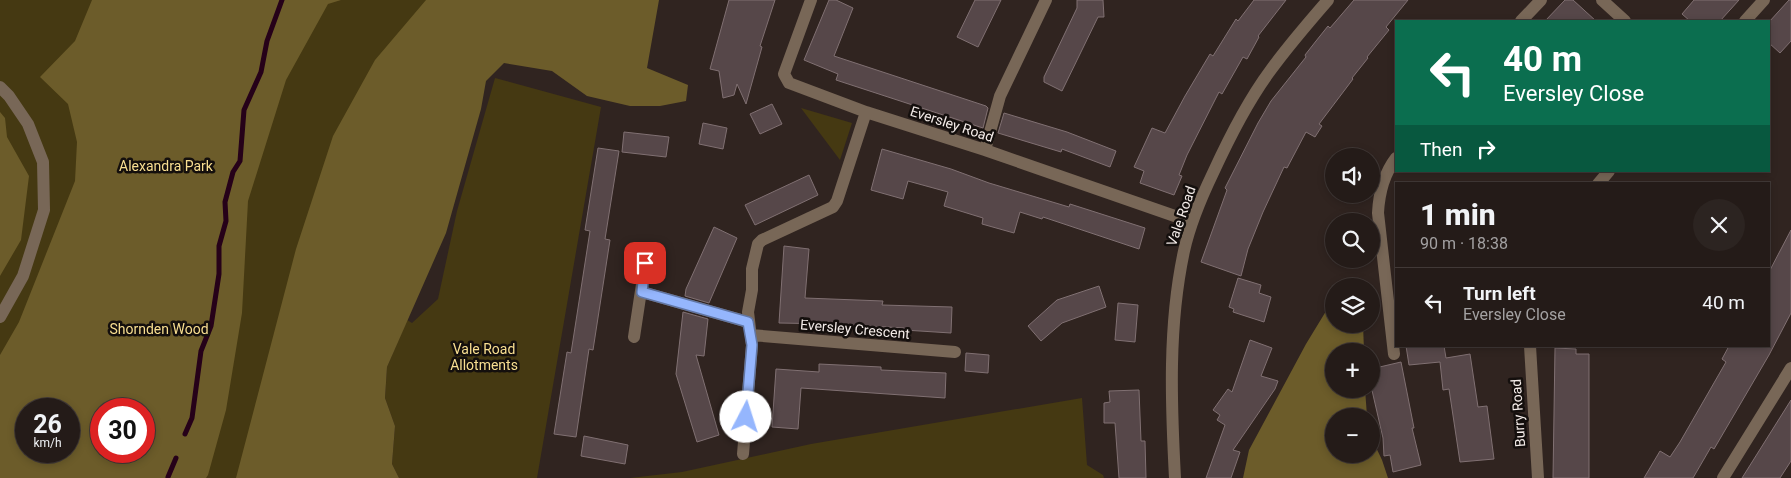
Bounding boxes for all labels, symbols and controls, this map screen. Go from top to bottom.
text: 40 m [1503,39,1582,80]
icon: left [1420,40,1485,105]
text: Eversley Close [1503,81,1644,106]
street label: Eversley Road [908,103,996,145]
icon: right [1472,135,1500,163]
text: Then [1420,138,1462,161]
map controls [1325,148,1380,463]
button: sound [1325,148,1380,203]
park label: Alexandra Park [119,158,214,174]
street label: Vale Road [1163,184,1199,248]
text: 1 min [1420,197,1496,232]
button: close [1693,199,1745,251]
button: search [1325,213,1380,268]
text: 90 m · 18:38 [1420,234,1508,253]
pin [624,242,666,284]
icon: arrive [631,249,659,277]
button: layers [1325,278,1380,333]
text: Turn left [1463,282,1536,305]
icon: left [1420,289,1448,317]
text: 40 m [1702,291,1745,314]
text: Eversley Close [1463,305,1566,324]
street label: Eversley Crescent [799,316,911,342]
park label: Shornden Wood [109,321,209,337]
park label: Vale Road Allotments [450,341,518,373]
button: + [1325,343,1380,398]
street label: Burry Road [1508,378,1528,448]
position arrow [719,390,771,442]
speed limit sign: 30 [90,398,155,463]
button: − [1325,408,1380,463]
text: 26 [33,410,62,439]
text: km/h [33,436,62,450]

